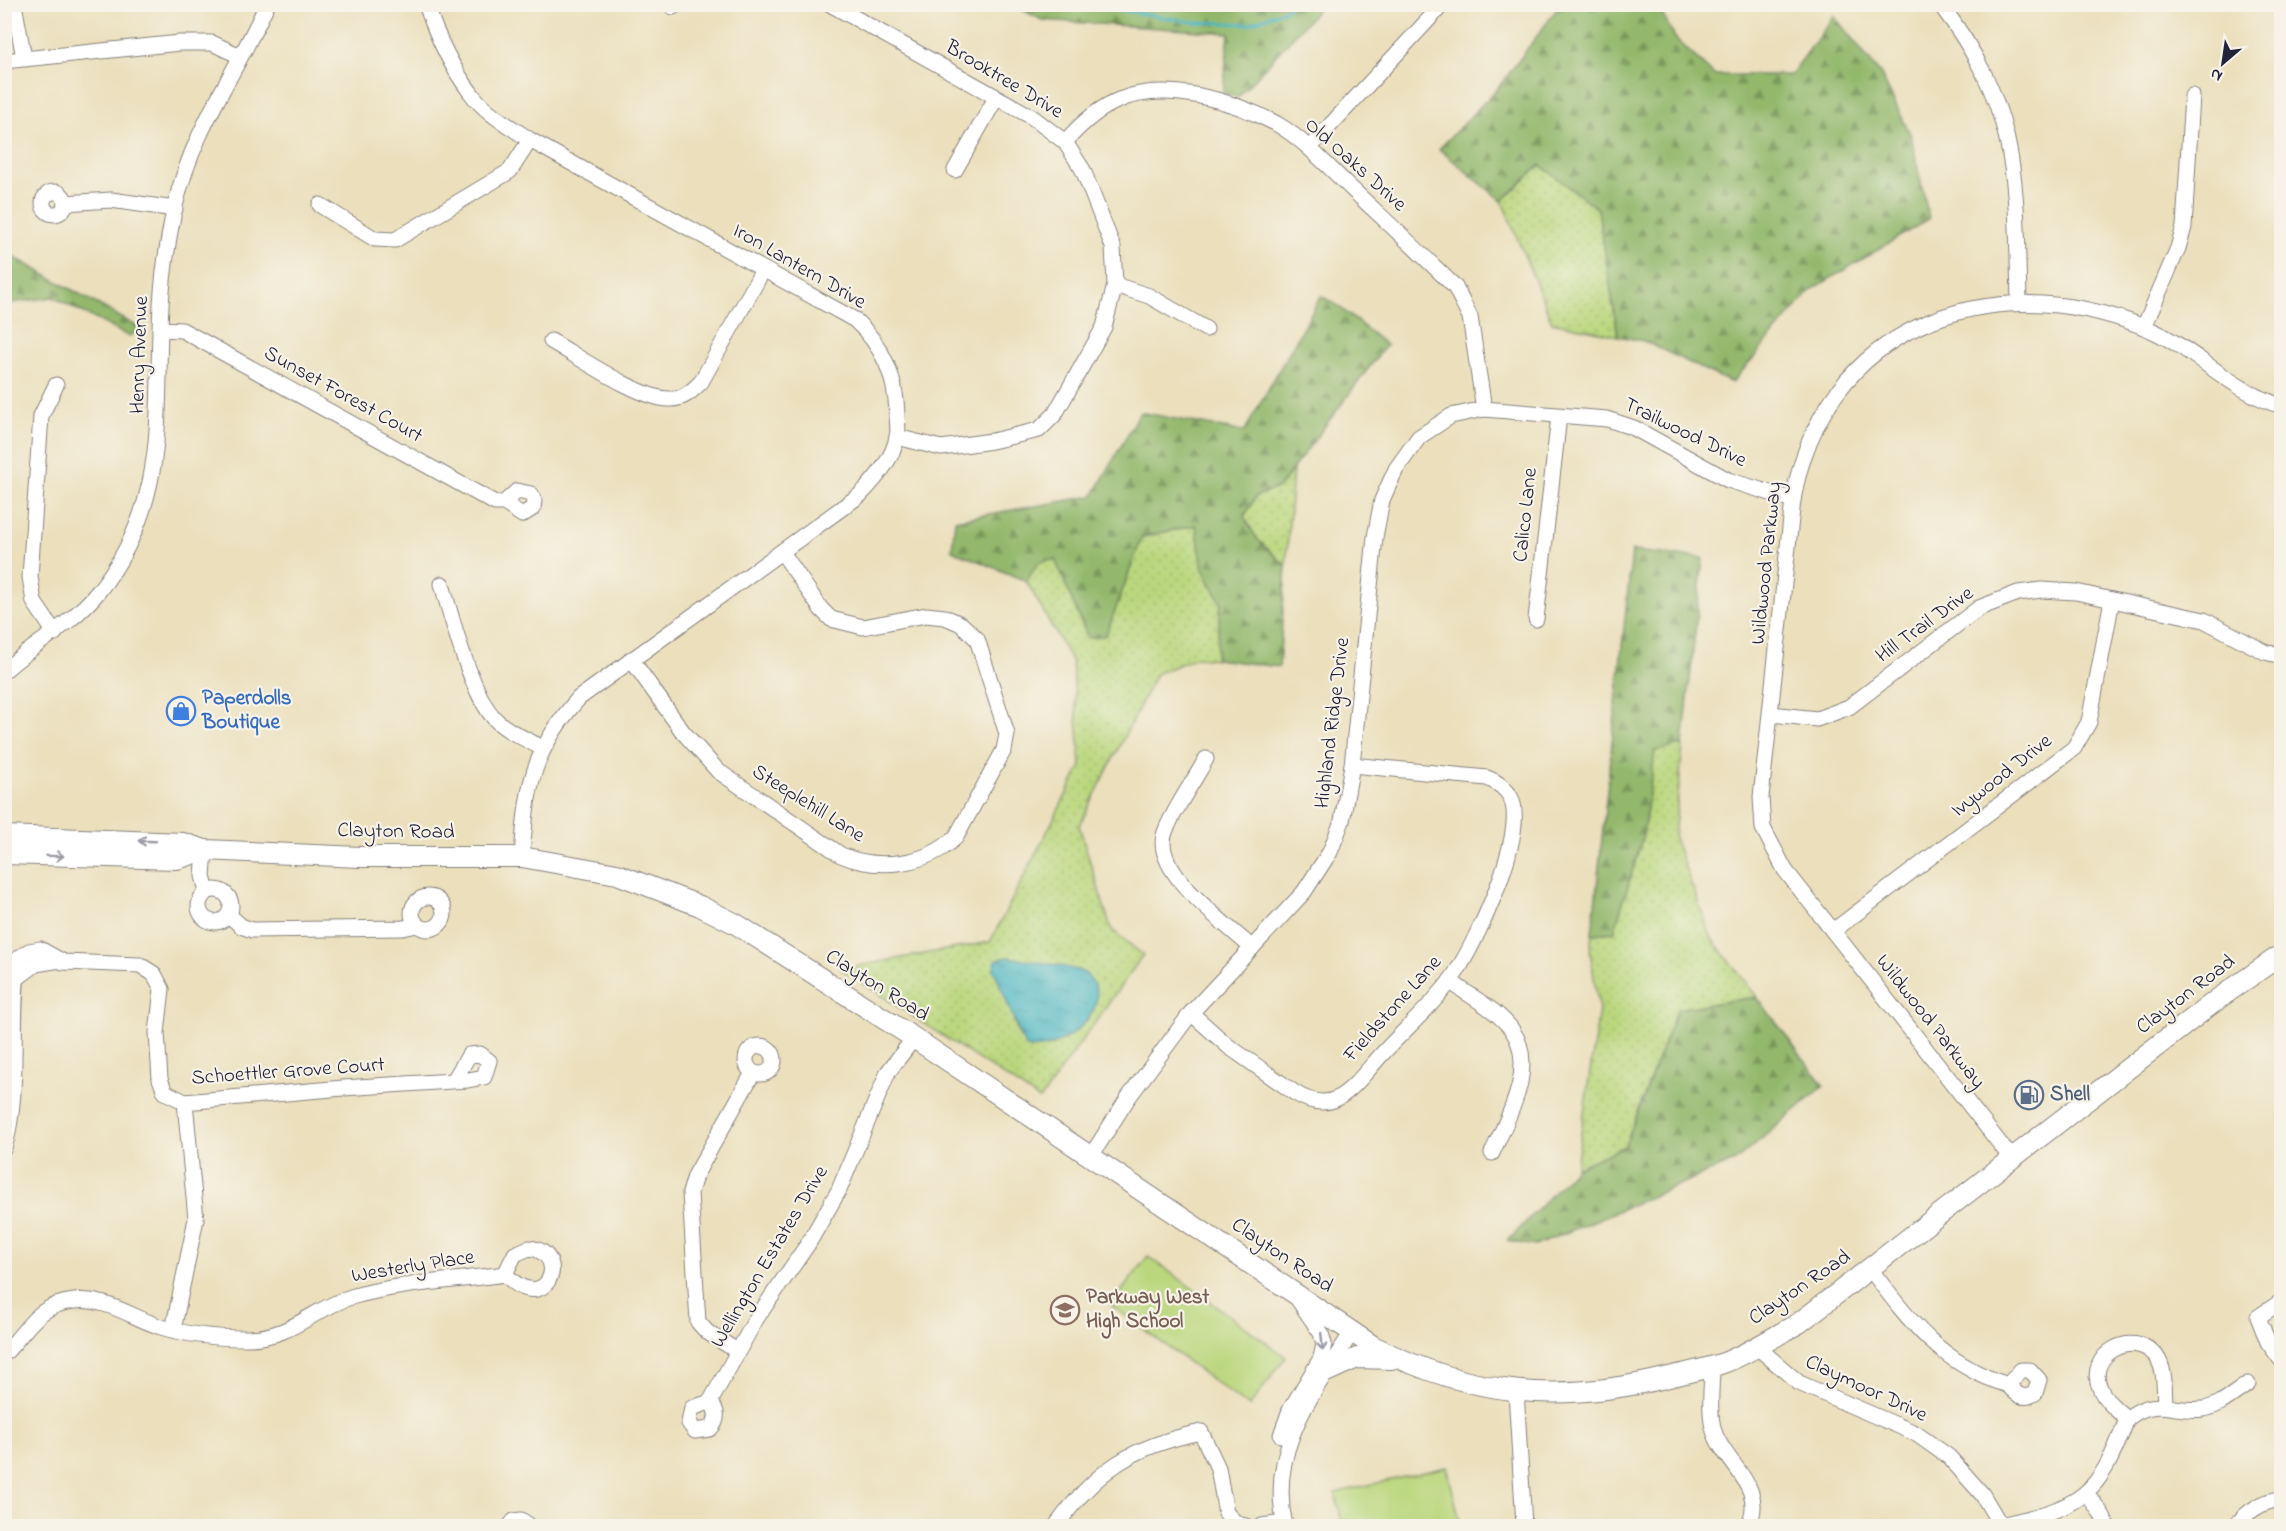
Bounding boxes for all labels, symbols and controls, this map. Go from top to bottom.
street label: Brooktree Drive [939,32,1069,127]
north arrow [2193,33,2253,93]
text: N [2206,61,2227,87]
street label: Old Oaks Drive [1297,111,1413,220]
street label: Iron Lantern Drive [727,217,872,318]
street label: Henry Avenue [123,295,159,415]
street label: Sunset Forest Court [258,339,428,451]
street label: Trailwood Drive [1618,390,1752,476]
street label: Calico Lane [1506,466,1546,564]
street label: Wildwood Parkway [1744,480,1792,646]
street label: Hill Trail Drive [1870,579,1981,671]
street label: Highland Ridge Drive [1308,635,1360,810]
place label: Paperdolls Boutique [201,684,292,738]
shop icon: Paperdolls Boutique [165,695,197,727]
street label: Ivywood Drive [1945,727,2061,827]
street label: Steeplehill Lane [746,757,871,851]
street label: Clayton Road [337,816,455,850]
one-way arrow [138,836,158,847]
one-way arrow [45,850,65,862]
street label: Clayton Road [818,942,935,1032]
street label: Fieldstone Lane [1336,948,1450,1070]
street label: Wildwood Parkway [1866,948,1992,1097]
street label: Clayton Road [2130,948,2243,1044]
street label: Schoettler Grove Court [190,1050,386,1094]
fuel station icon: Shell [2013,1079,2045,1111]
place label: Shell [2050,1080,2090,1110]
street label: Wellington Estates Drive [704,1160,838,1355]
street label: Clayton Road [1224,1211,1339,1303]
street label: Westerly Place [349,1242,478,1294]
street label: Clayton Road [1743,1243,1858,1335]
place label: Parkway West High School [1086,1283,1210,1339]
school or university icon: Parkway West High School [1049,1294,1081,1326]
one-way arrow [1316,1332,1327,1351]
street label: Claymoor Drive [1799,1348,1933,1433]

